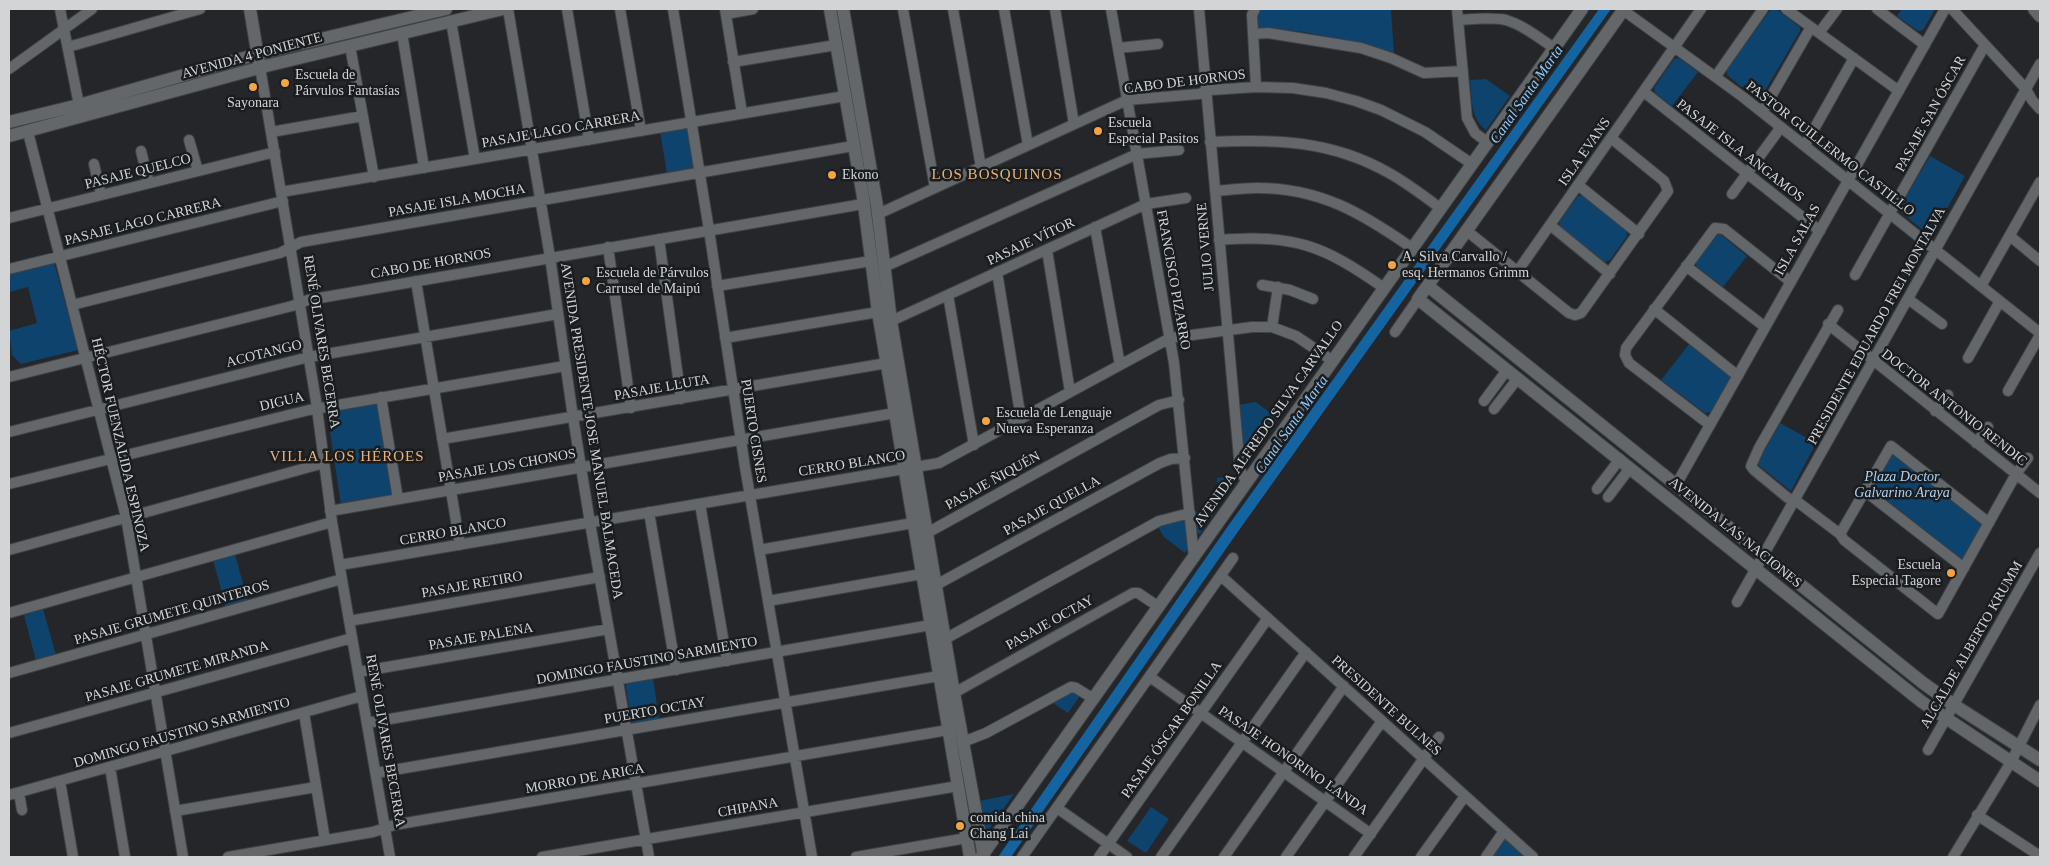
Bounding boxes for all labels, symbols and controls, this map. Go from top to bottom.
street label: AVENIDA 4 PONIENTE [180,29,324,83]
water label: Canal Santa Marta [1486,42,1568,148]
street label: PASAJE SAN ÓSCAR [1892,53,1970,175]
street label: CABO DE HORNOS [1123,66,1247,98]
place label: Escuela de Párvulos Fantasías [295,67,400,100]
marker: Escuela de Párvulos Fantasías [279,77,291,89]
street label: PASTOR GUILLERMO CASTILLO [1742,78,1918,220]
marker: Sayonara [247,81,259,93]
place label: Sayonara [227,95,279,111]
street label: PASAJE ISLA ANGAMOS [1673,96,1807,206]
street label: PASAJE LAGO CARRERA [481,108,641,152]
place label: Escuela Especial Pasitos [1108,115,1199,148]
street label: ISLA EVANS [1555,115,1615,189]
marker: Escuela Especial Pasitos [1092,125,1104,137]
street label: PASAJE QUELCO [83,151,193,193]
district label: LOS BOSQUINOS [930,166,1064,184]
place label: Ekono [842,167,879,183]
marker: Ekono [826,169,838,181]
street label: PASAJE ISLA MOCHA [387,181,527,221]
street label: PASAJE LAGO CARRERA [63,194,223,250]
street label: ISLA SALAS [1772,201,1824,279]
street label: JULIO VERNE [1194,202,1218,292]
street label: PRESIDENTE EDUARDO FREI MONTALVA [1804,204,1950,448]
street label: FRANCISCO PIZARRO [1152,209,1194,351]
street label: PASAJE VÍTOR [985,214,1077,270]
street label: CABO DE HORNOS [369,245,493,283]
place label: A. Silva Carvallo / esq. Hermanos Grimm [1402,249,1529,282]
street label: RENÉ OLIVARES BECERRA [299,254,343,430]
marker: A. Silva Carvallo / esq. Hermanos Grimm [1386,259,1398,271]
street label: AVENIDA PRESIDENTE JOSE MANUEL BALMACEDA [556,262,626,600]
place label: Escuela de Párvulos Carrusel de Maipú [596,265,709,298]
marker: Escuela de Párvulos Carrusel de Maipú [580,275,592,287]
street label: AVENIDA ALFREDO SILVA CARVALLO [1191,317,1347,531]
street label: HÉCTOR FUENZALIDA ESPINOZA [87,336,153,554]
street label: ACOTANGO [224,336,304,372]
street label: DOCTOR ANTONIO RENDIC [1878,346,2030,470]
street label: PASAJE LLUTA [613,371,711,405]
water label: Canal Santa Marta [1251,372,1333,478]
street label: PUERTO CISNES [736,378,770,484]
street label: DIGUA [258,389,306,415]
place label: Escuela de Lenguaje Nueva Esperanza [996,405,1112,438]
marker: Escuela de Lenguaje Nueva Esperanza [980,415,992,427]
street label: PASAJE LOS CHONOS [437,446,577,486]
street label: CERRO BLANCO [797,447,907,481]
district label: VILLA LOS HÉROES [267,448,427,466]
street label: PASAJE ÑIQUÉN [943,448,1043,514]
park label: Plaza Doctor Galvarino Araya [1854,469,1950,502]
street label: PASAJE QUELLA [1001,472,1103,540]
street label: AVENIDA LAS NACIONES [1665,474,1805,592]
street label: CERRO BLANCO [398,514,508,550]
place label: Escuela Especial Tagore [1851,557,1941,590]
street label: ALCALDE ALBERTO KRUMM [1917,558,2027,732]
marker: Escuela Especial Tagore [1945,567,1957,579]
street label: PASAJE RETIRO [420,568,524,602]
street label: PASAJE GRUMETE QUINTEROS [72,577,272,649]
street label: PASAJE OCTAY [1003,592,1097,654]
street label: PASAJE PALENA [427,620,535,654]
street label: DOMINGO FAUSTINO SARMIENTO [535,633,759,689]
street label: PASAJE GRUMETE MIRANDA [83,638,271,706]
street label: PRESIDENTE BULNES [1328,652,1444,760]
street label: RENÉ OLIVARES BECERRA [361,653,409,829]
street label: PASAJE ÓSCAR BONILLA [1118,658,1226,802]
street label: DOMINGO FAUSTINO SARMIENTO [72,694,292,772]
street label: PUERTO OCTAY [603,694,707,728]
street label: PASAJE HONORINO LANDA [1215,703,1371,819]
street label: MORRO DE ARICA [524,760,646,798]
street label: CHIPANA [717,794,779,822]
place label: comida china Chang Lai [970,810,1045,842]
marker: comida china Chang Lai [954,820,966,832]

